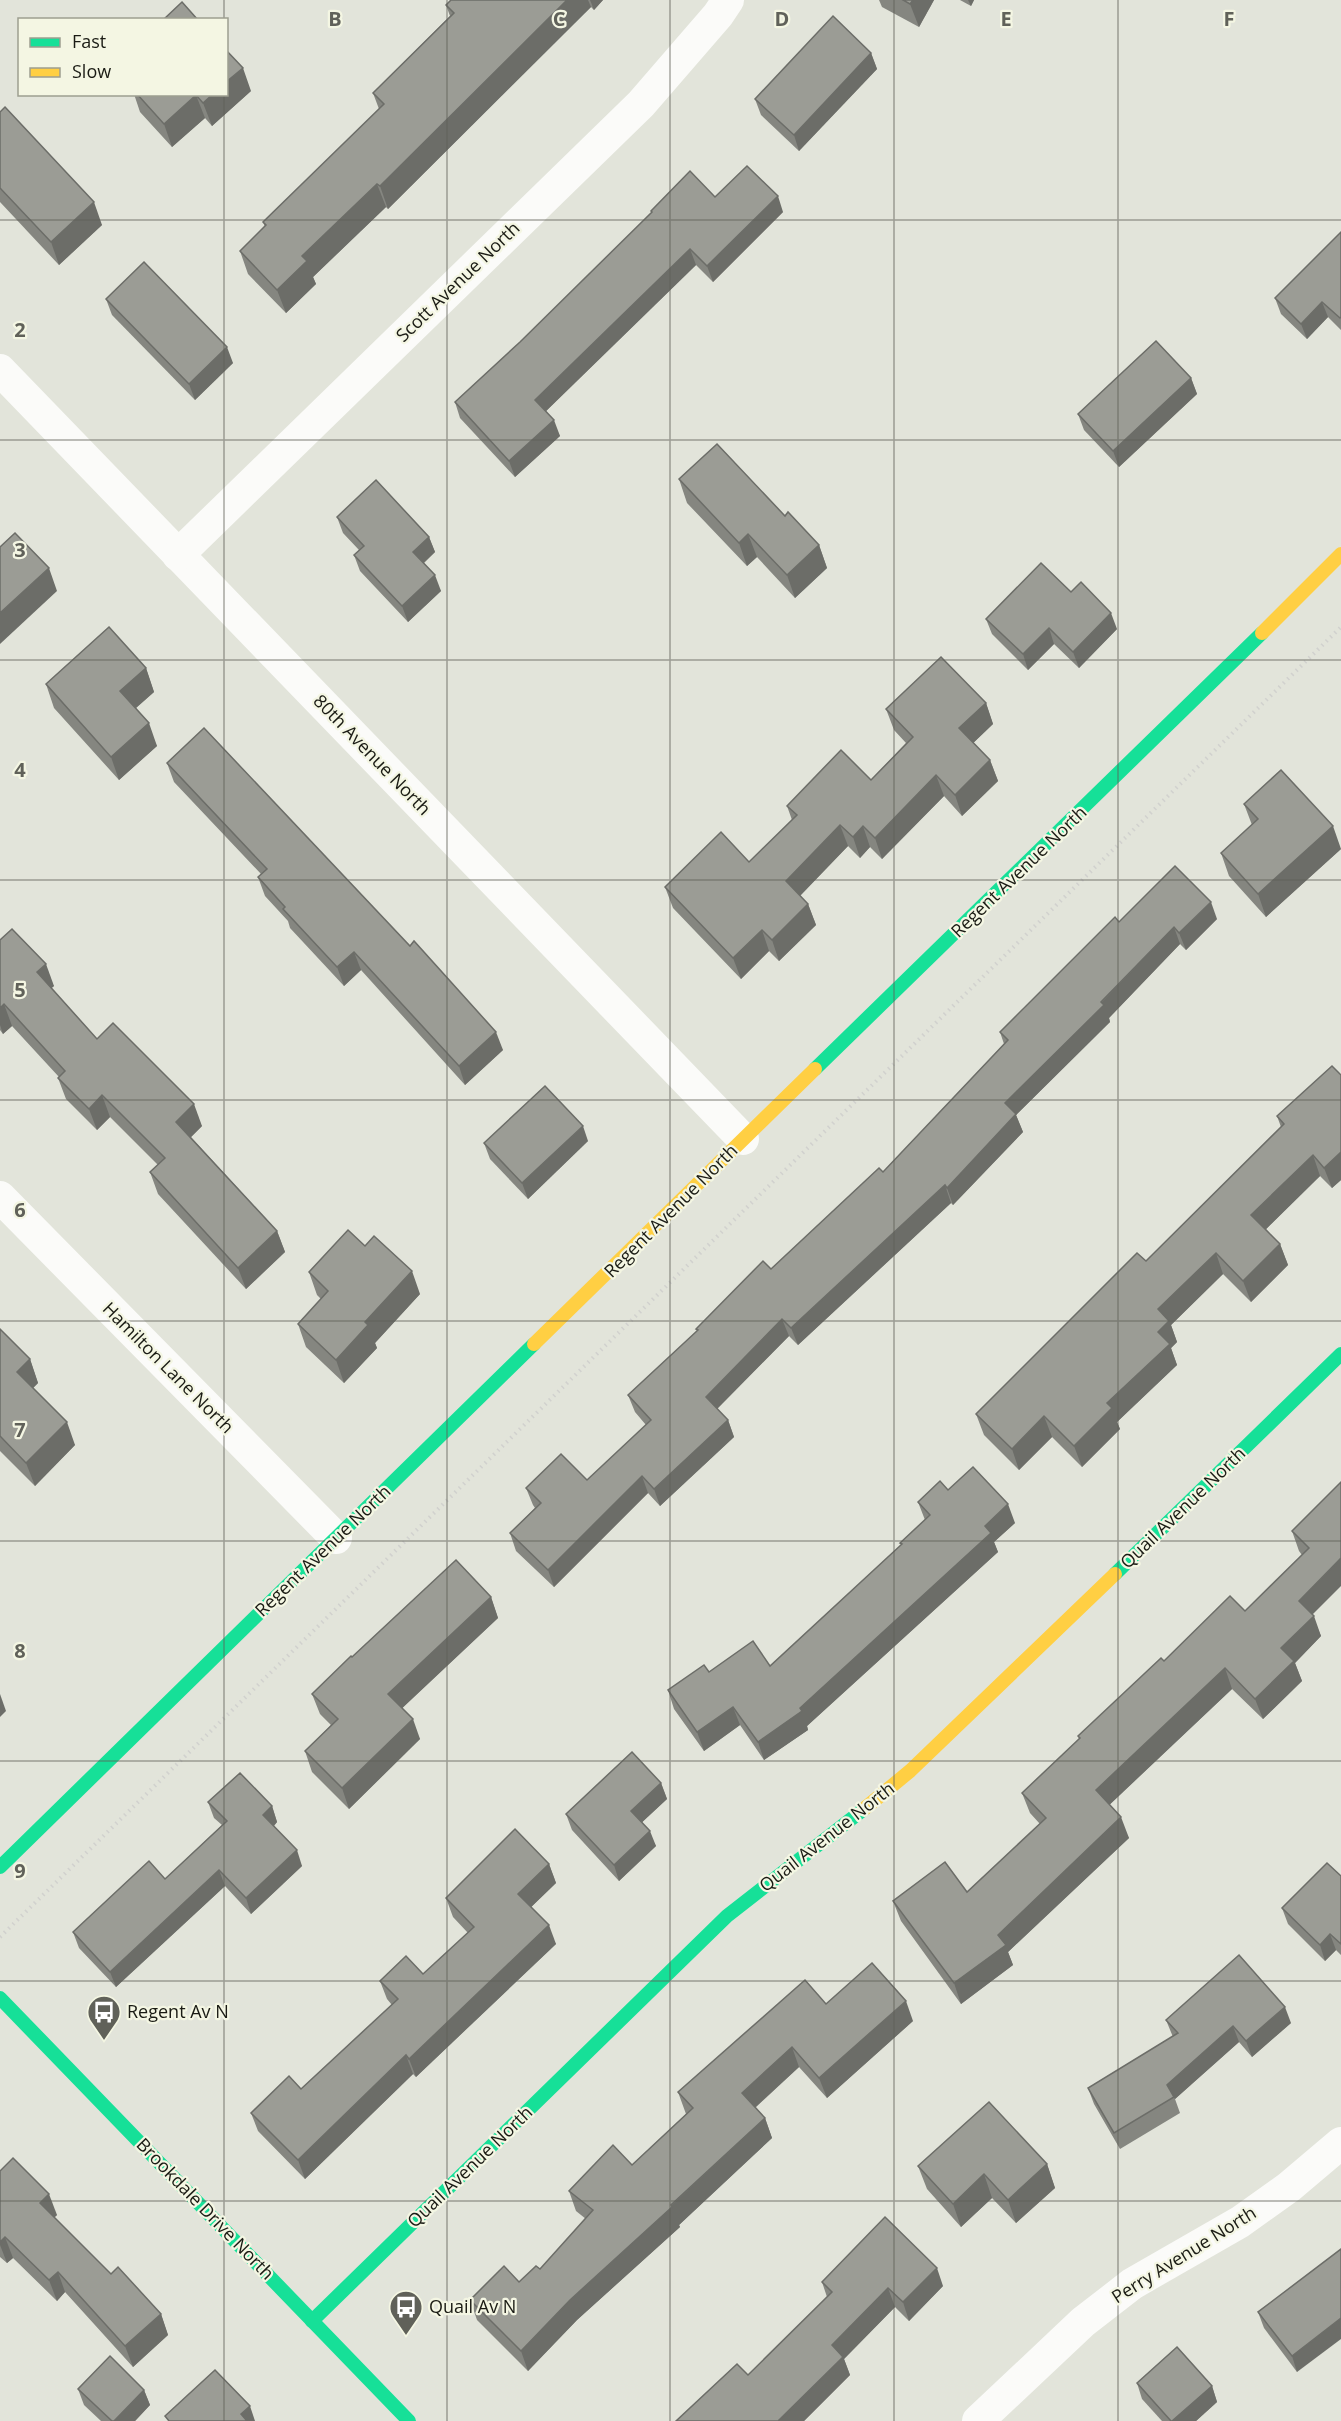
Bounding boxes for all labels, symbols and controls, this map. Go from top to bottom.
text: B [328,5,342,32]
text: C [553,5,566,32]
text: D [775,5,789,32]
text: E [1000,5,1012,32]
text: F [1224,5,1234,32]
legend [18,18,228,96]
text: Fast [72,29,106,53]
text: Slow [72,59,111,83]
street label: Scott Avenue North [390,216,524,347]
text: 2 [14,316,26,343]
text: 3 [14,536,26,563]
street label: 80th Avenue North [309,689,437,820]
text: 4 [14,756,26,783]
street label: Regent Avenue North [945,800,1091,942]
text: 5 [14,976,26,1003]
street label: Regent Avenue North [598,1138,742,1282]
text: 6 [14,1196,26,1223]
street label: Hamilton Lane North [98,1296,240,1438]
text: 7 [14,1416,26,1443]
street label: Quail Avenue North [1115,1441,1250,1573]
street label: Regent Avenue North [249,1479,395,1621]
text: 8 [14,1637,26,1664]
street label: Quail Avenue North [754,1776,899,1897]
text: 9 [14,1857,26,1884]
bus stop icon: Regent Av N [86,1994,122,2041]
place label: Regent Av N [127,1999,229,2023]
street label: Quail Avenue North [402,2100,537,2232]
street label: Brookdale Drive North [132,2132,280,2284]
street label: Perry Avenue North [1107,2200,1260,2308]
bus stop icon: Quail Av N [388,2289,424,2336]
place label: Quail Av N [429,2294,516,2318]

